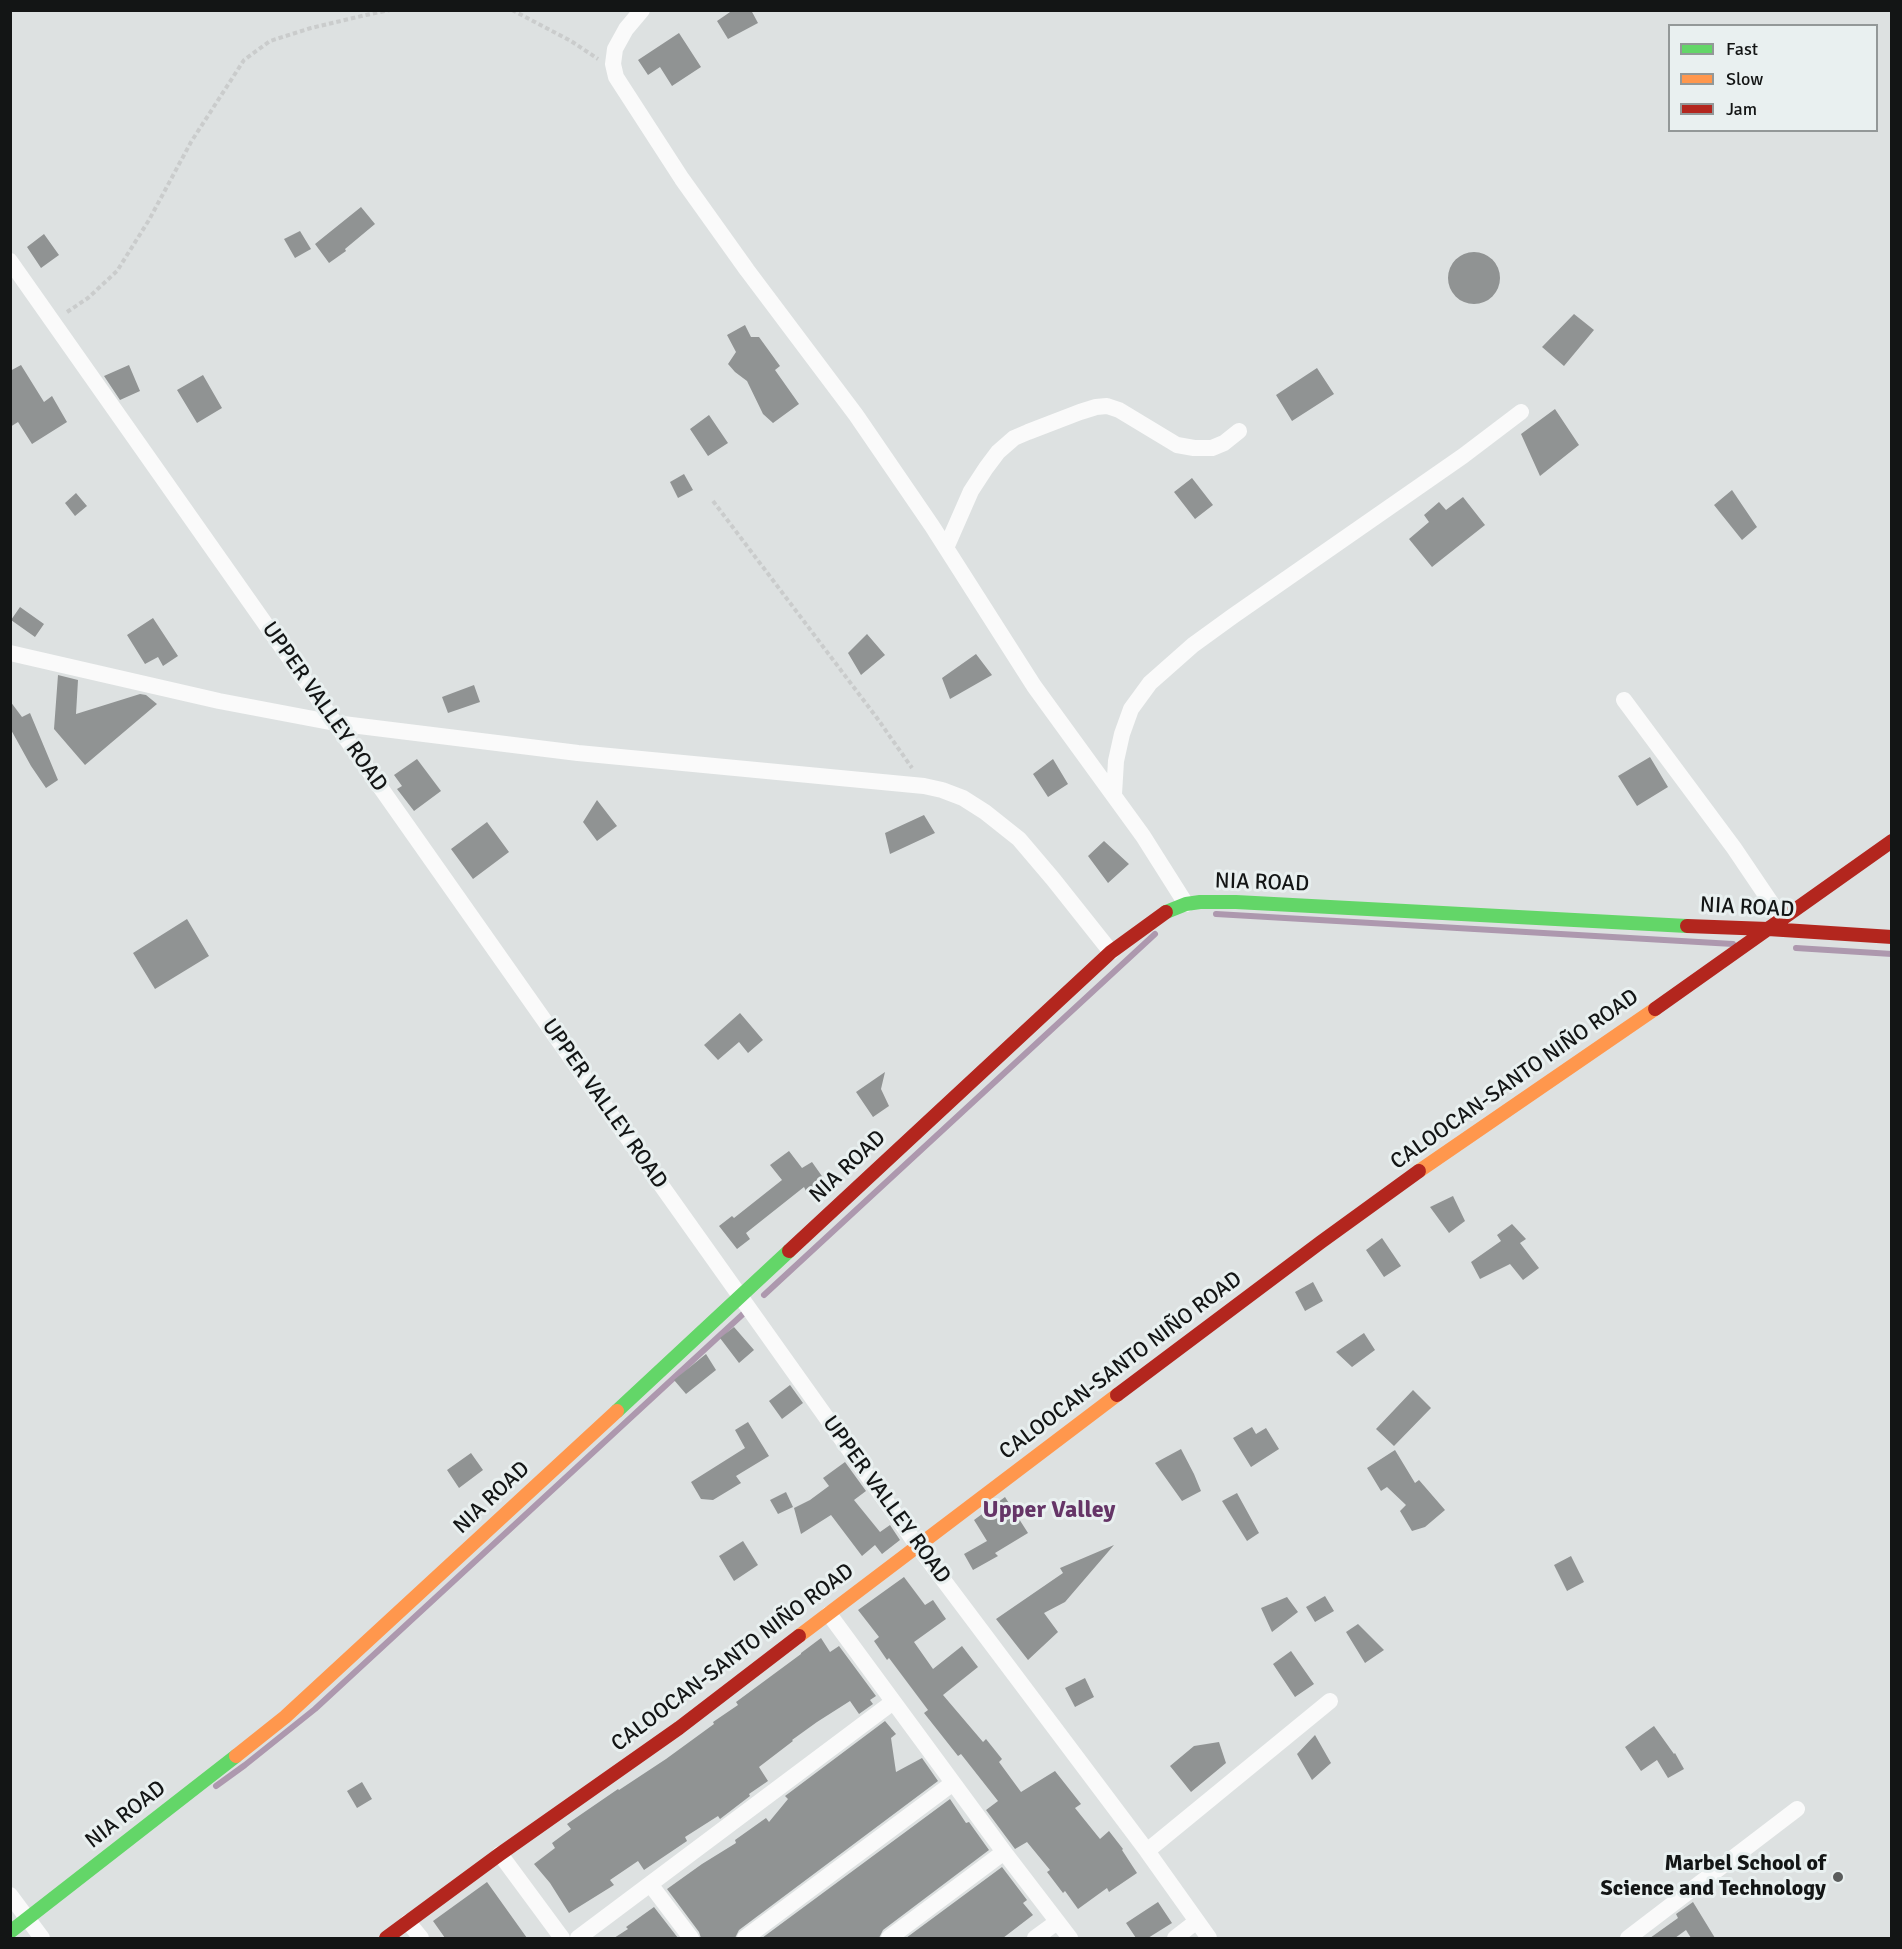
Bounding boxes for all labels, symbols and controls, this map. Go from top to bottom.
legend [1668,24,1878,132]
text: Fast [1726,38,1758,60]
text: Slow [1726,68,1763,90]
text: Jam [1726,98,1757,120]
street label: UPPER VALLEY ROAD [256,617,392,797]
street label: NIA ROAD [1214,868,1310,898]
street label: NIA ROAD [1699,892,1795,924]
street label: CALOOCAN-SANTO NIÑO ROAD [1386,984,1644,1176]
street label: UPPER VALLEY ROAD [536,1014,672,1194]
street label: NIA ROAD [804,1125,892,1209]
street label: CALOOCAN-SANTO NIÑO ROAD [995,1266,1247,1466]
street label: UPPER VALLEY ROAD [816,1411,956,1589]
street label: NIA ROAD [448,1456,536,1540]
district label: Upper Valley [983,1497,1115,1525]
street label: CALOOCAN-SANTO NIÑO ROAD [607,1558,859,1758]
street label: NIA ROAD [81,1776,171,1854]
place label: Marbel School of Science and Technology [1601,1851,1826,1903]
marker: Marbel School of Science and Technology [1831,1870,1845,1884]

